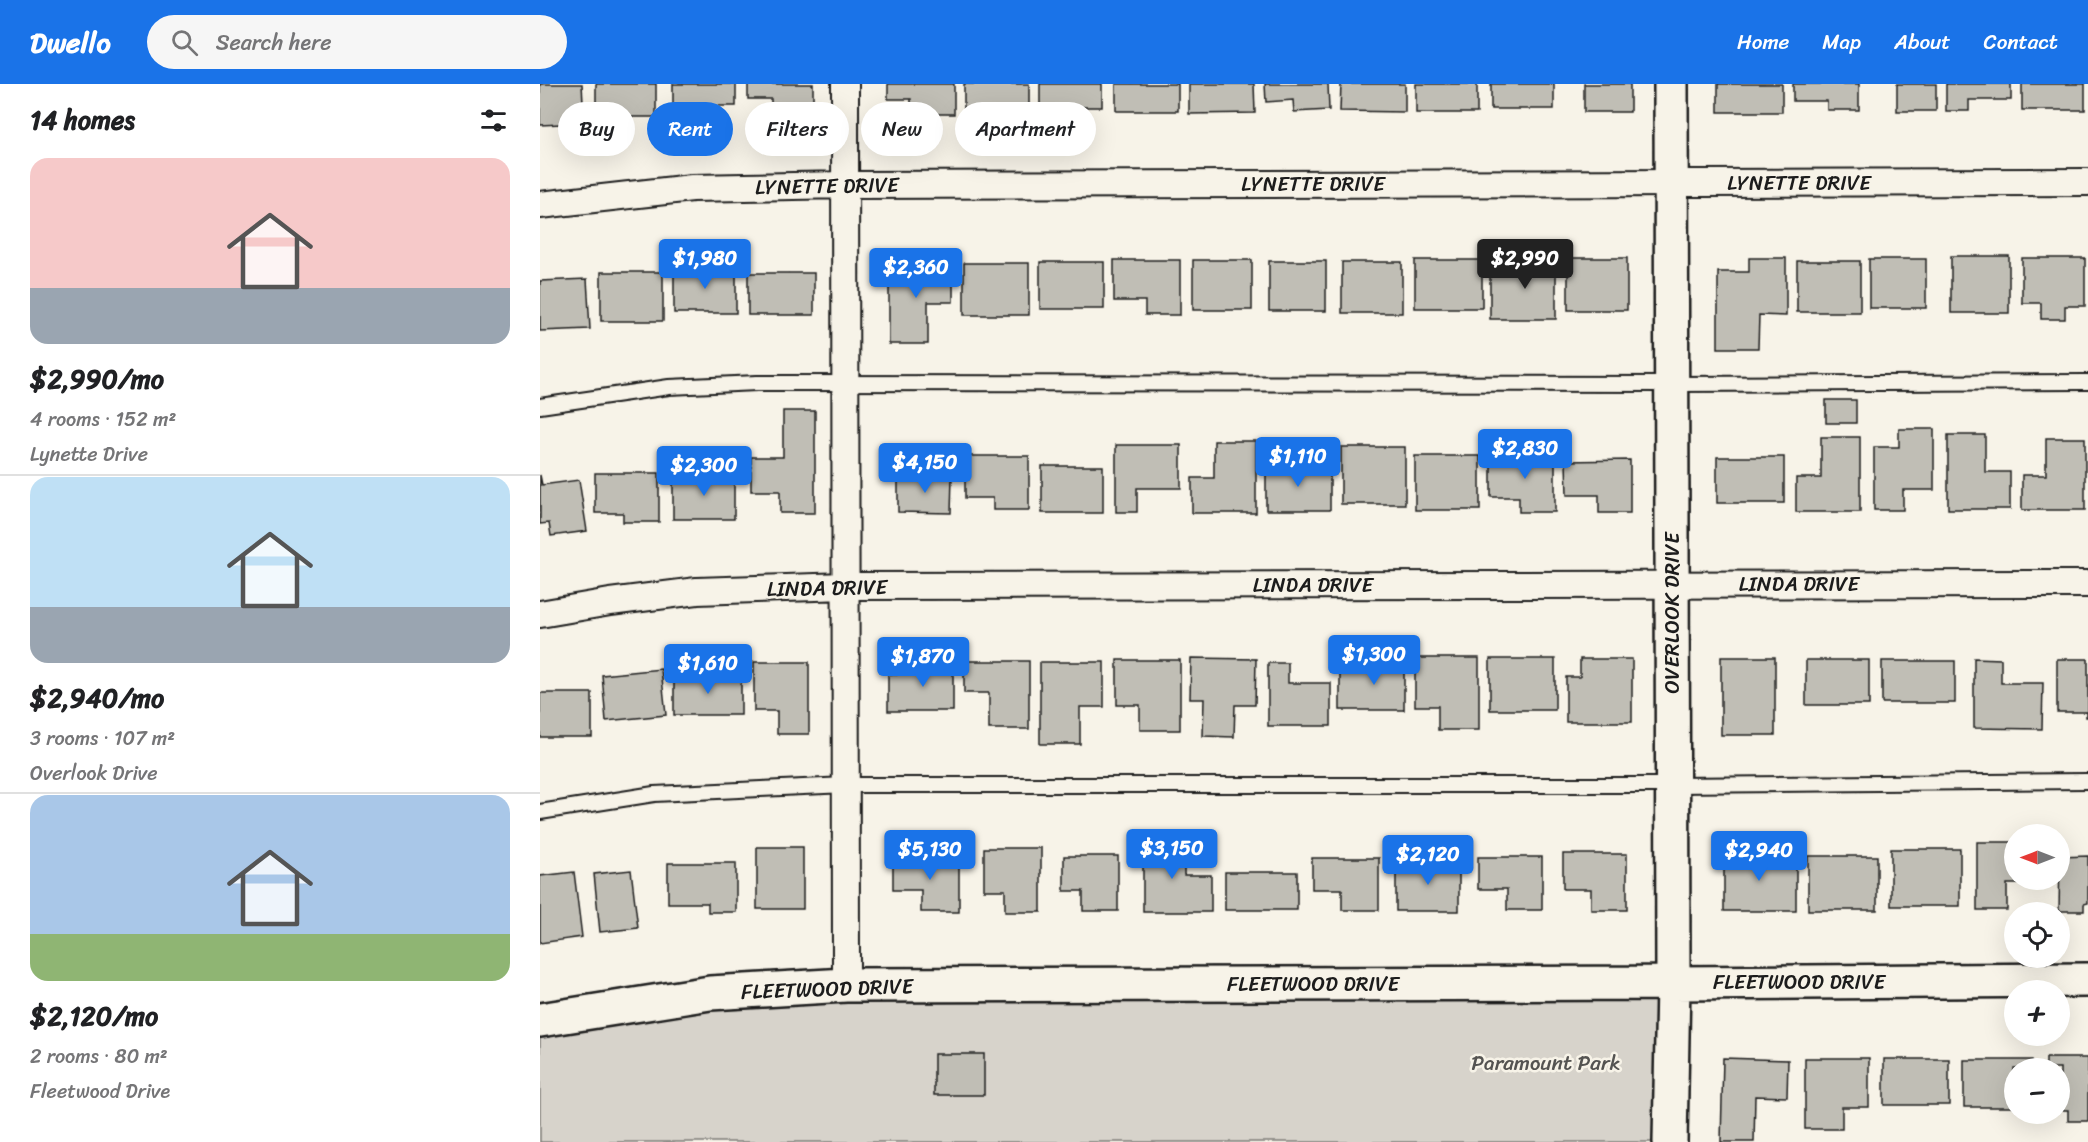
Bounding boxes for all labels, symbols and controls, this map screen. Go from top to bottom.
search box [147,15,567,69]
text: Dwello [30,18,111,67]
text: Search here [216,23,332,62]
text: Home [1737,23,1789,61]
text: Map [1822,23,1861,61]
text: About [1894,23,1951,61]
text: Contact [1984,23,2058,61]
icon: search [168,26,201,59]
text: 14 homes [30,97,135,143]
chip: Buy [558,102,635,156]
chip: Rent [647,102,733,156]
chip: Filters [745,102,849,156]
chip: New [861,102,943,156]
chip: Apartment [955,102,1096,156]
icon: filters [477,104,510,137]
street label: LYNETTE DRIVE [1727,164,1872,202]
street label: LYNETTE DRIVE [1241,165,1386,203]
street label: LYNETTE DRIVE [755,166,900,206]
icon: home [216,197,324,305]
pin: $1,980 [656,239,754,290]
pin: $2,990 [1476,239,1574,290]
text: $1,980 [673,241,737,276]
text: $2,990 [1491,241,1559,276]
pin: $2,360 [867,248,965,299]
text: $2,360 [883,250,949,285]
text: $2,990/mo [30,356,164,402]
text: 4 rooms · 152 m² [30,402,176,437]
pin: $2,830 [1476,429,1574,480]
text: $2,830 [1492,431,1558,466]
text: Lynette Drive [30,437,148,472]
pin: $1,110 [1249,437,1347,488]
text: $1,110 [1269,439,1327,474]
pin: $4,150 [876,443,974,494]
text: $4,150 [893,445,957,480]
pin: $2,300 [655,446,753,497]
text: $2,300 [671,448,737,483]
icon: home [216,516,324,624]
street label: OVERLOOK DRIVE [1653,531,1691,694]
street label: LINDA DRIVE [1739,565,1861,603]
street label: LINDA DRIVE [1253,566,1375,604]
street label: LINDA DRIVE [766,568,889,608]
pin: $1,300 [1325,635,1423,686]
pin: $1,870 [874,637,972,688]
text: $1,300 [1342,637,1406,672]
text: $1,870 [891,639,955,674]
pin: $1,610 [659,644,757,695]
text: $1,610 [678,646,738,681]
text: $2,940/mo [30,675,164,721]
text: 3 rooms · 107 m² [30,721,175,756]
text: Overlook Drive [30,756,158,791]
north arrow [2004,824,2070,890]
map controls [2004,824,2070,1124]
pin: $3,150 [1123,829,1221,880]
pin: $5,130 [881,830,979,881]
text: $3,150 [1140,831,1204,866]
pin: $2,940 [1710,831,1808,882]
text: $5,130 [898,832,962,867]
text: $2,940 [1725,833,1793,868]
icon: home [216,834,324,942]
pin: $2,120 [1379,835,1477,886]
text: $2,120 [1396,837,1460,872]
button: locate [2004,902,2070,968]
street label: FLEETWOOD DRIVE [1713,963,1886,1001]
street label: FLEETWOOD DRIVE [1227,965,1400,1003]
street label: FLEETWOOD DRIVE [740,967,915,1011]
button: + [2004,980,2070,1046]
text: $2,120/mo [30,993,158,1039]
text: 2 rooms · 80 m² [30,1039,168,1074]
park label: Paramount Park [1471,1044,1621,1082]
button: − [2004,1058,2070,1124]
text: Fleetwood Drive [30,1074,170,1109]

